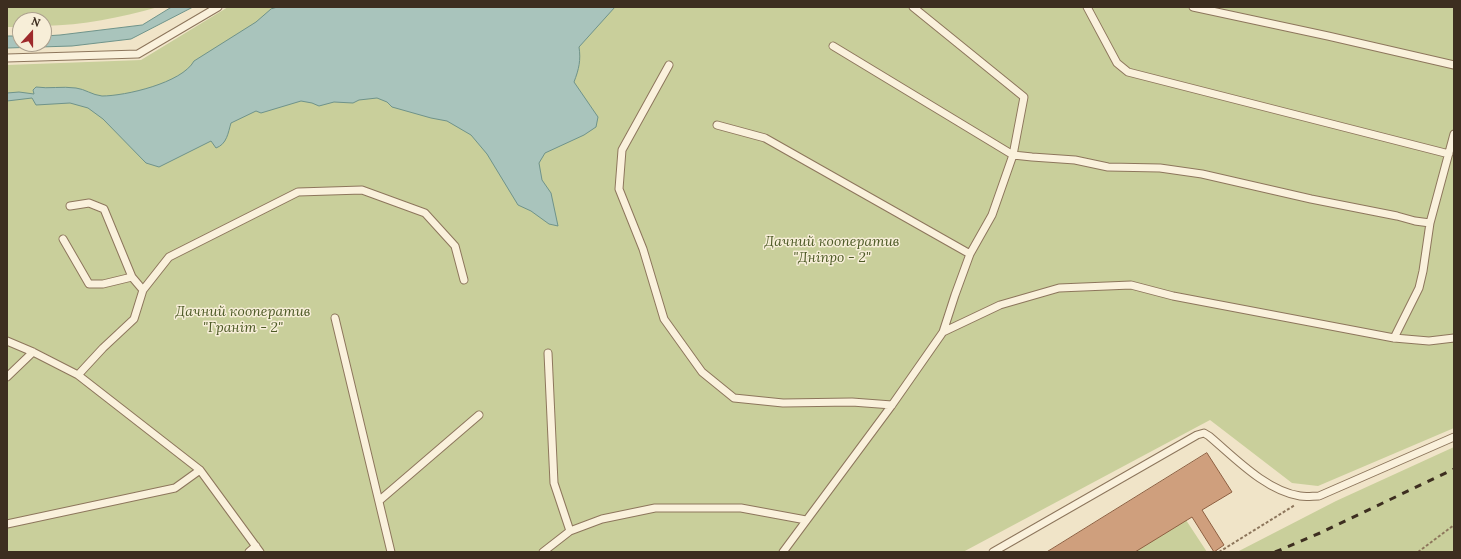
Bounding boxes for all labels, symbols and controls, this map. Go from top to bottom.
north arrow [12,12,52,52]
text: N [29,14,42,30]
park label: Дачний кооператив "Дніпро - 2" [765,234,899,266]
park label: Дачний кооператив "Граніт - 2" [176,304,310,336]

